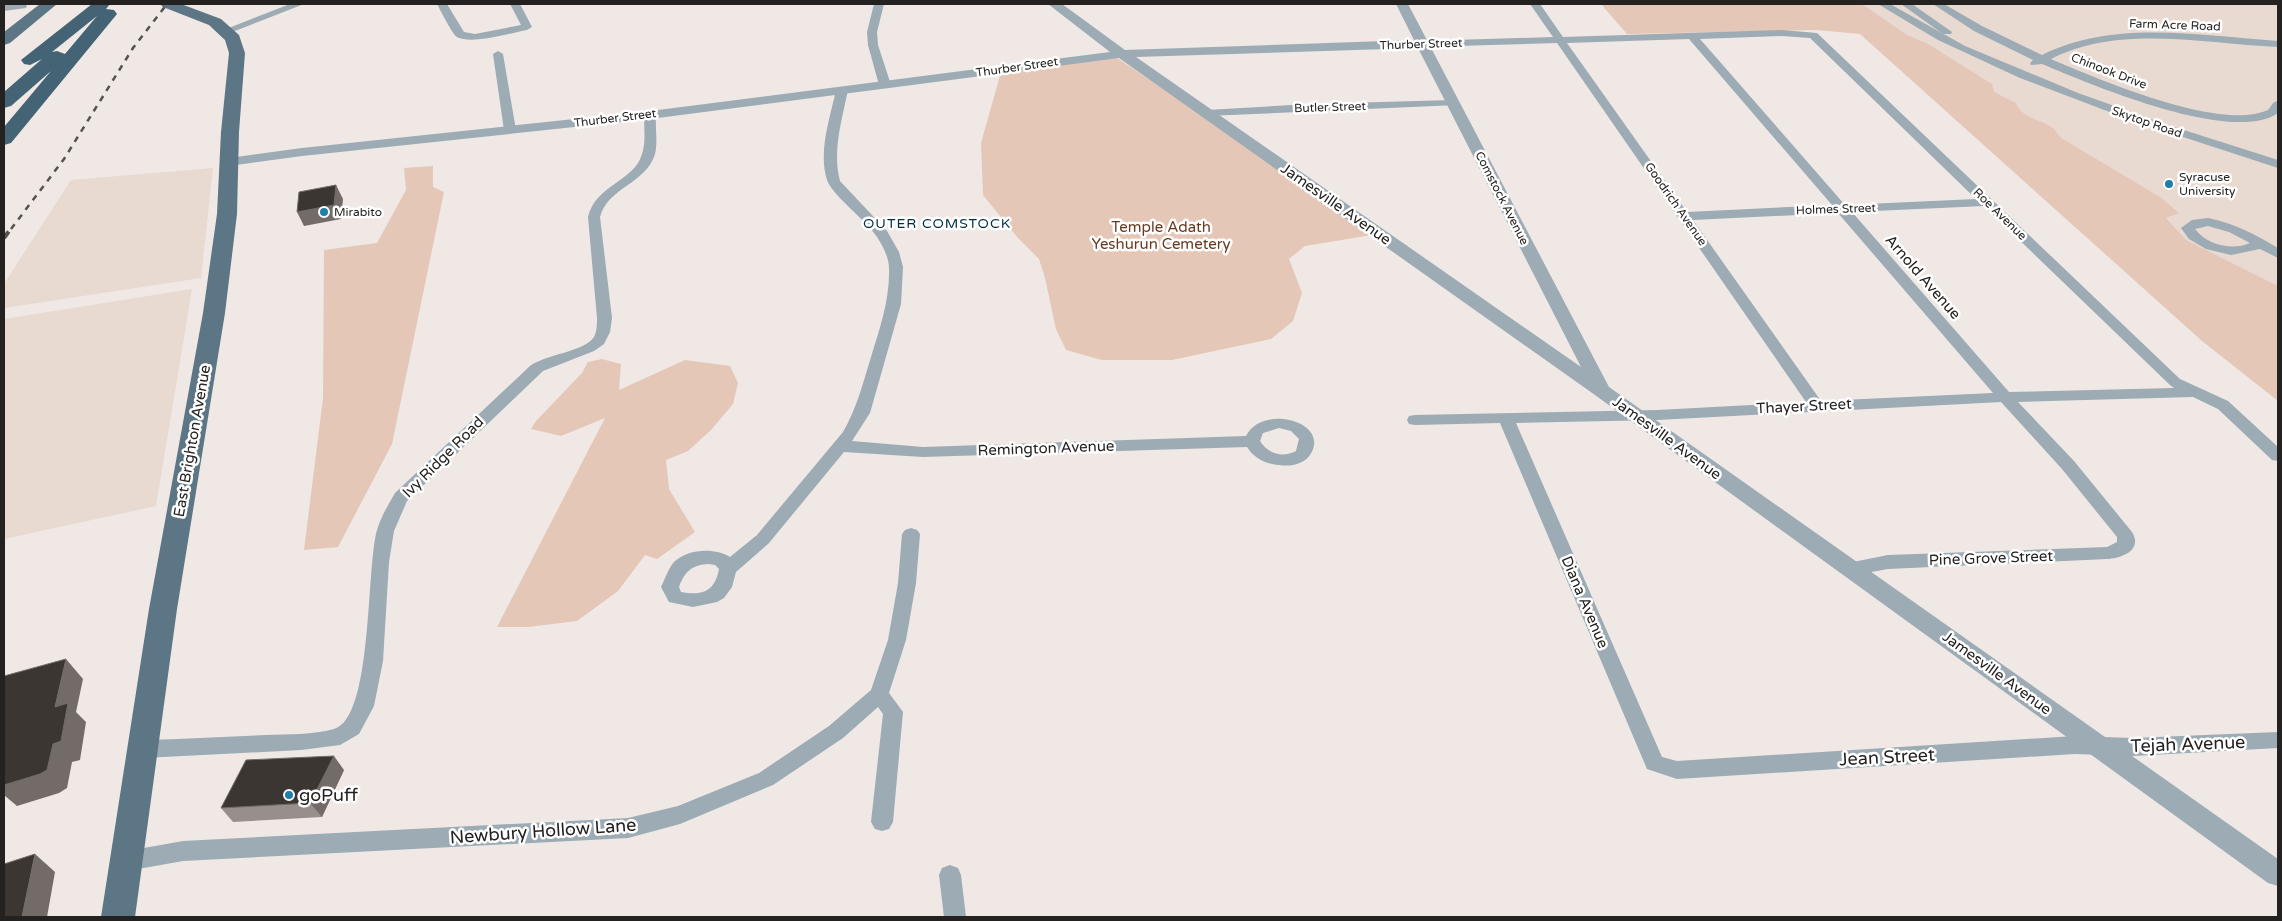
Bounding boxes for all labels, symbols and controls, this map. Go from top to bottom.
street label: Farm Acre Road [2129,16,2221,34]
street label: Thurber Street [1379,36,1463,52]
street label: Chinook Drive [2069,50,2149,92]
street label: Thurber Street [975,54,1059,80]
street label: Butler Street [1294,99,1367,115]
street label: Skytop Road [2110,103,2184,141]
street label: Thurber Street [573,106,657,130]
street label: Comstock Avenue [1472,149,1532,247]
street label: Jamesville Avenue [1278,159,1394,249]
street label: Goodrich Avenue [1642,160,1710,249]
place label: Syracuse University [2179,170,2236,198]
marker: Syracuse University [2163,178,2175,190]
street label: Roe Avenue [1970,185,2030,243]
street label: Holmes Street [1796,201,1877,217]
place label: Mirabito [334,205,382,219]
marker: Mirabito [318,206,330,218]
district label: OUTER COMSTOCK [863,215,1011,232]
park label: Temple Adath Yeshurun Cemetery [1091,218,1231,253]
street label: Arnold Avenue [1881,231,1965,323]
street label: East Brighton Avenue [170,363,214,519]
street label: Jamesville Avenue [1609,392,1725,484]
street label: Thayer Street [1756,395,1852,417]
street label: Ivy Ridge Road [399,413,487,501]
street label: Remington Avenue [977,437,1115,459]
street label: Pine Grove Street [1929,547,2054,569]
street label: Diana Avenue [1557,553,1613,651]
street label: Jamesville Avenue [1939,627,2055,719]
street label: Tejah Avenue [2130,731,2246,757]
street label: Jean Street [1839,744,1936,770]
place label: goPuff [299,784,358,806]
marker: goPuff [283,789,295,801]
street label: Newbury Hollow Lane [449,814,637,848]

